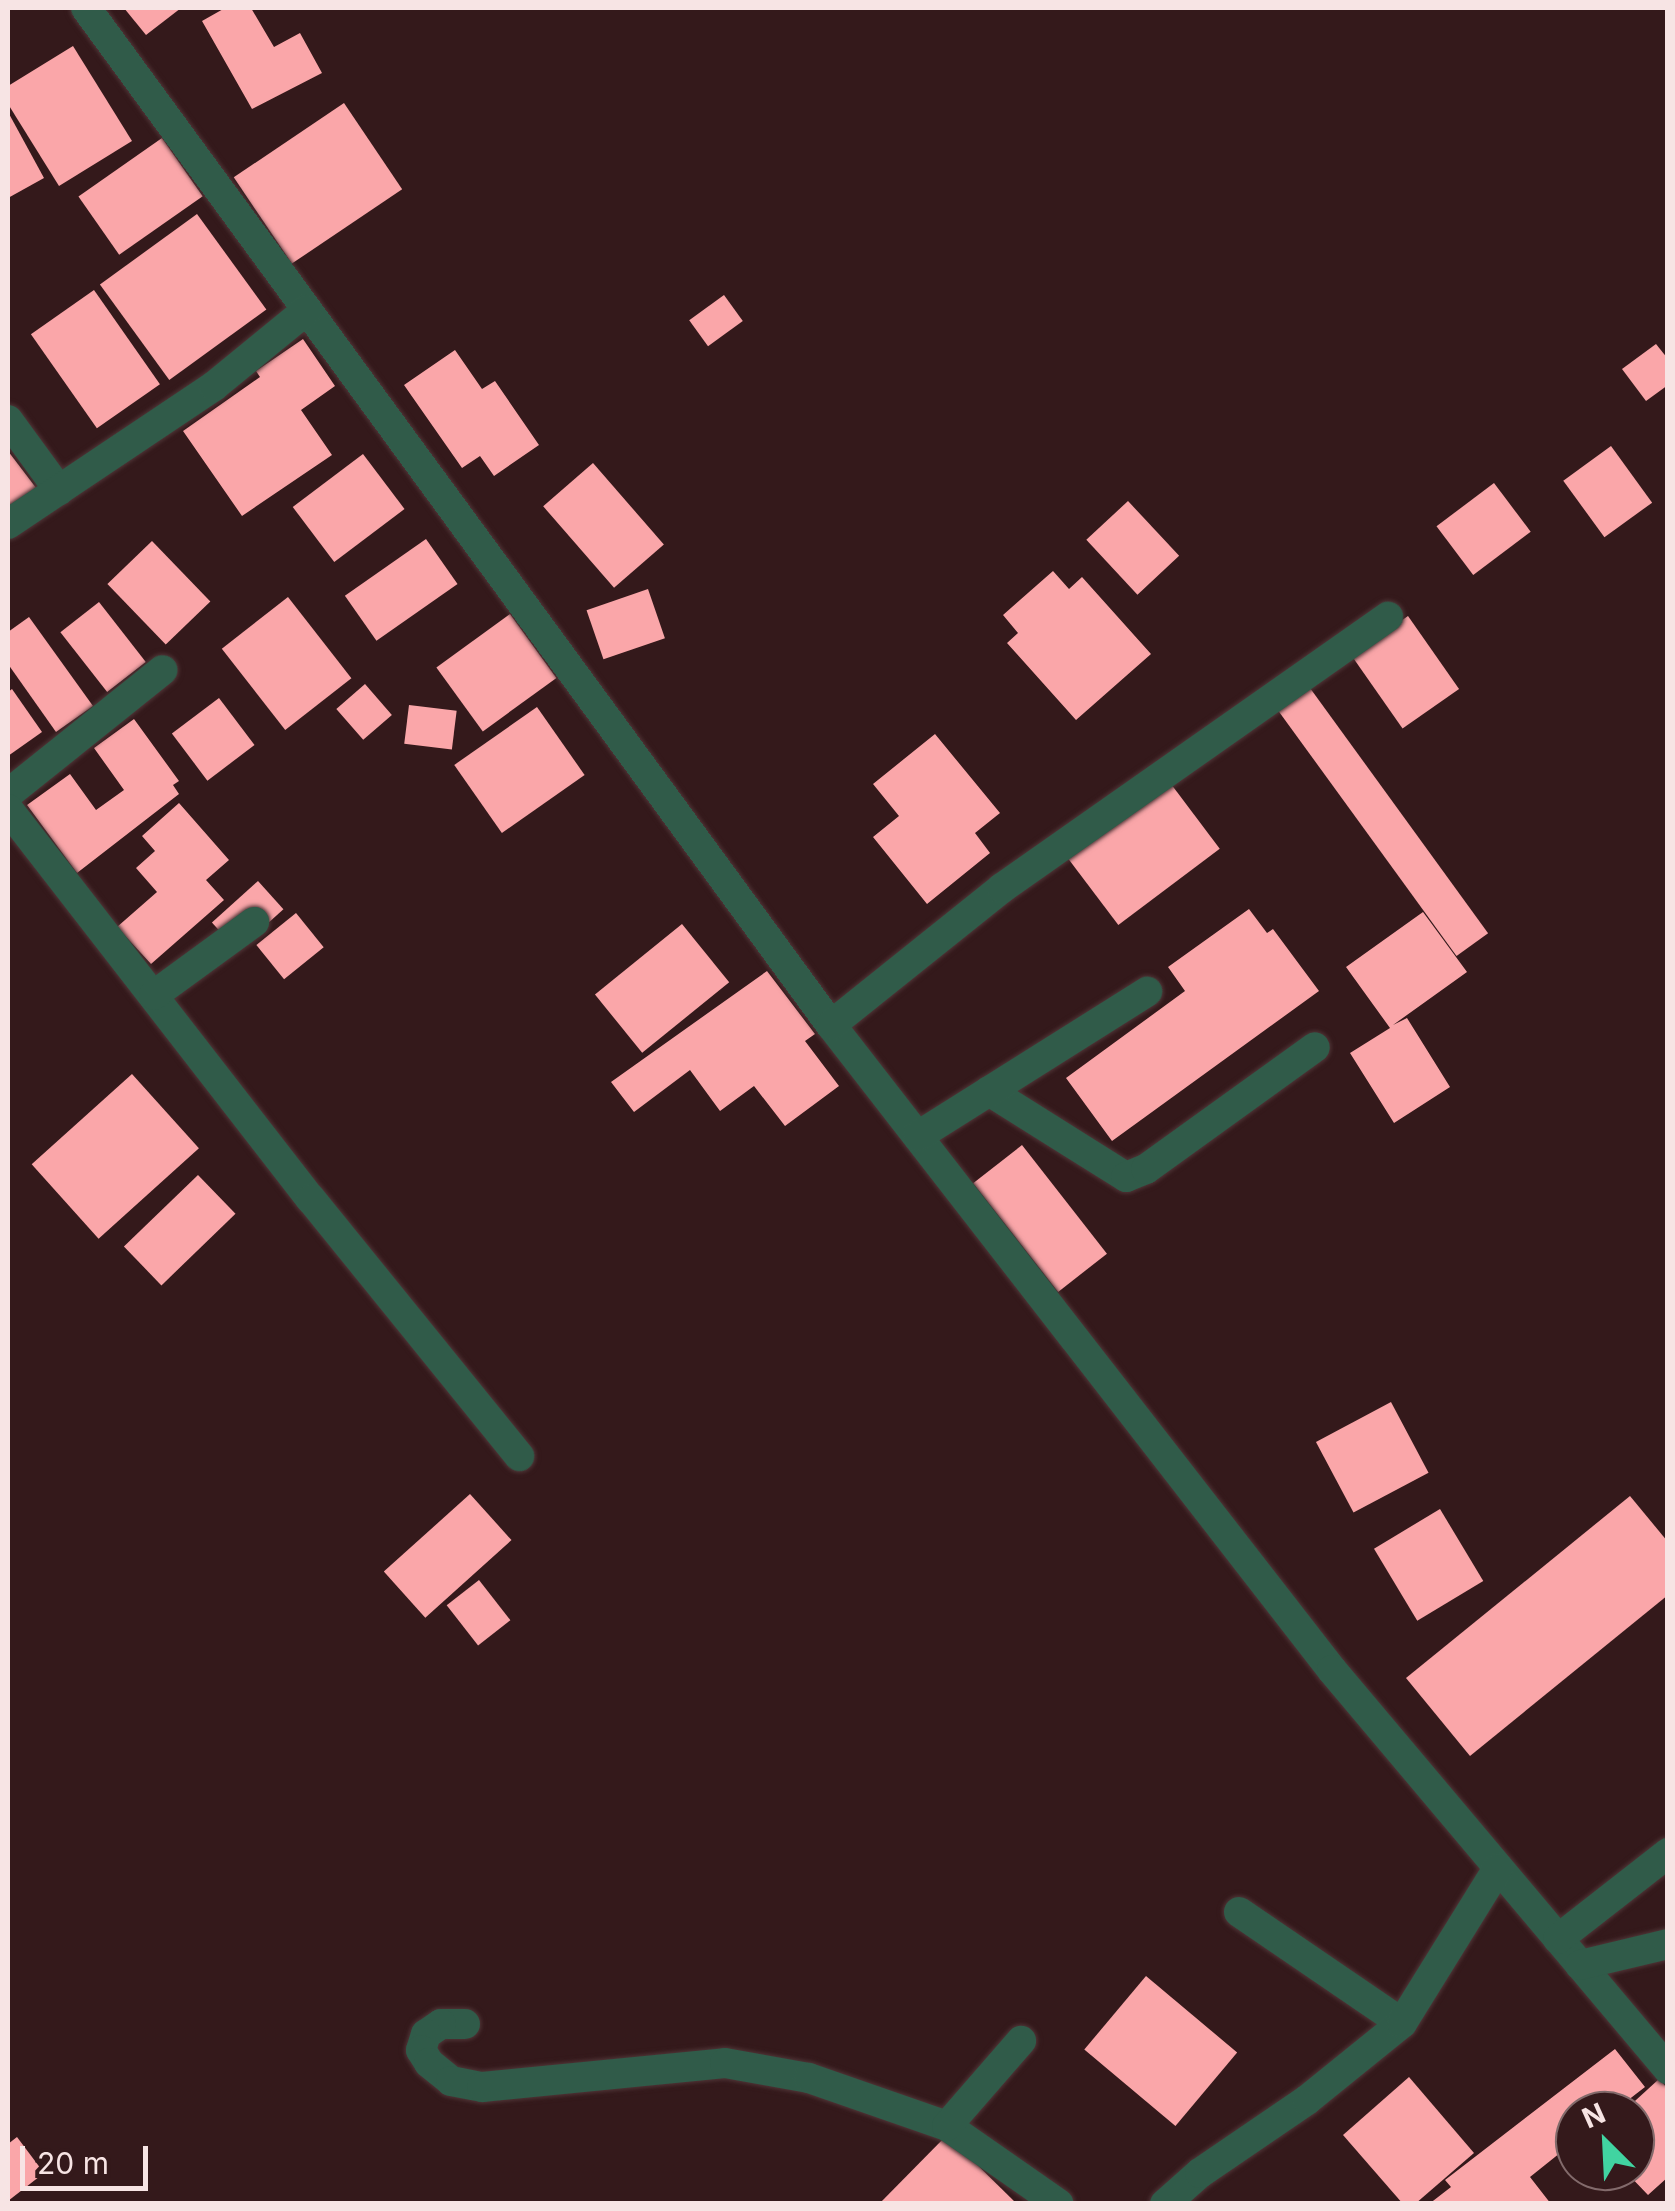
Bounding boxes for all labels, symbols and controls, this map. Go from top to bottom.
north arrow [1555,2091,1655,2191]
text: N [1577,2096,1610,2135]
scale bar [25,2126,152,2188]
text: 20 m [37,2145,109,2181]

